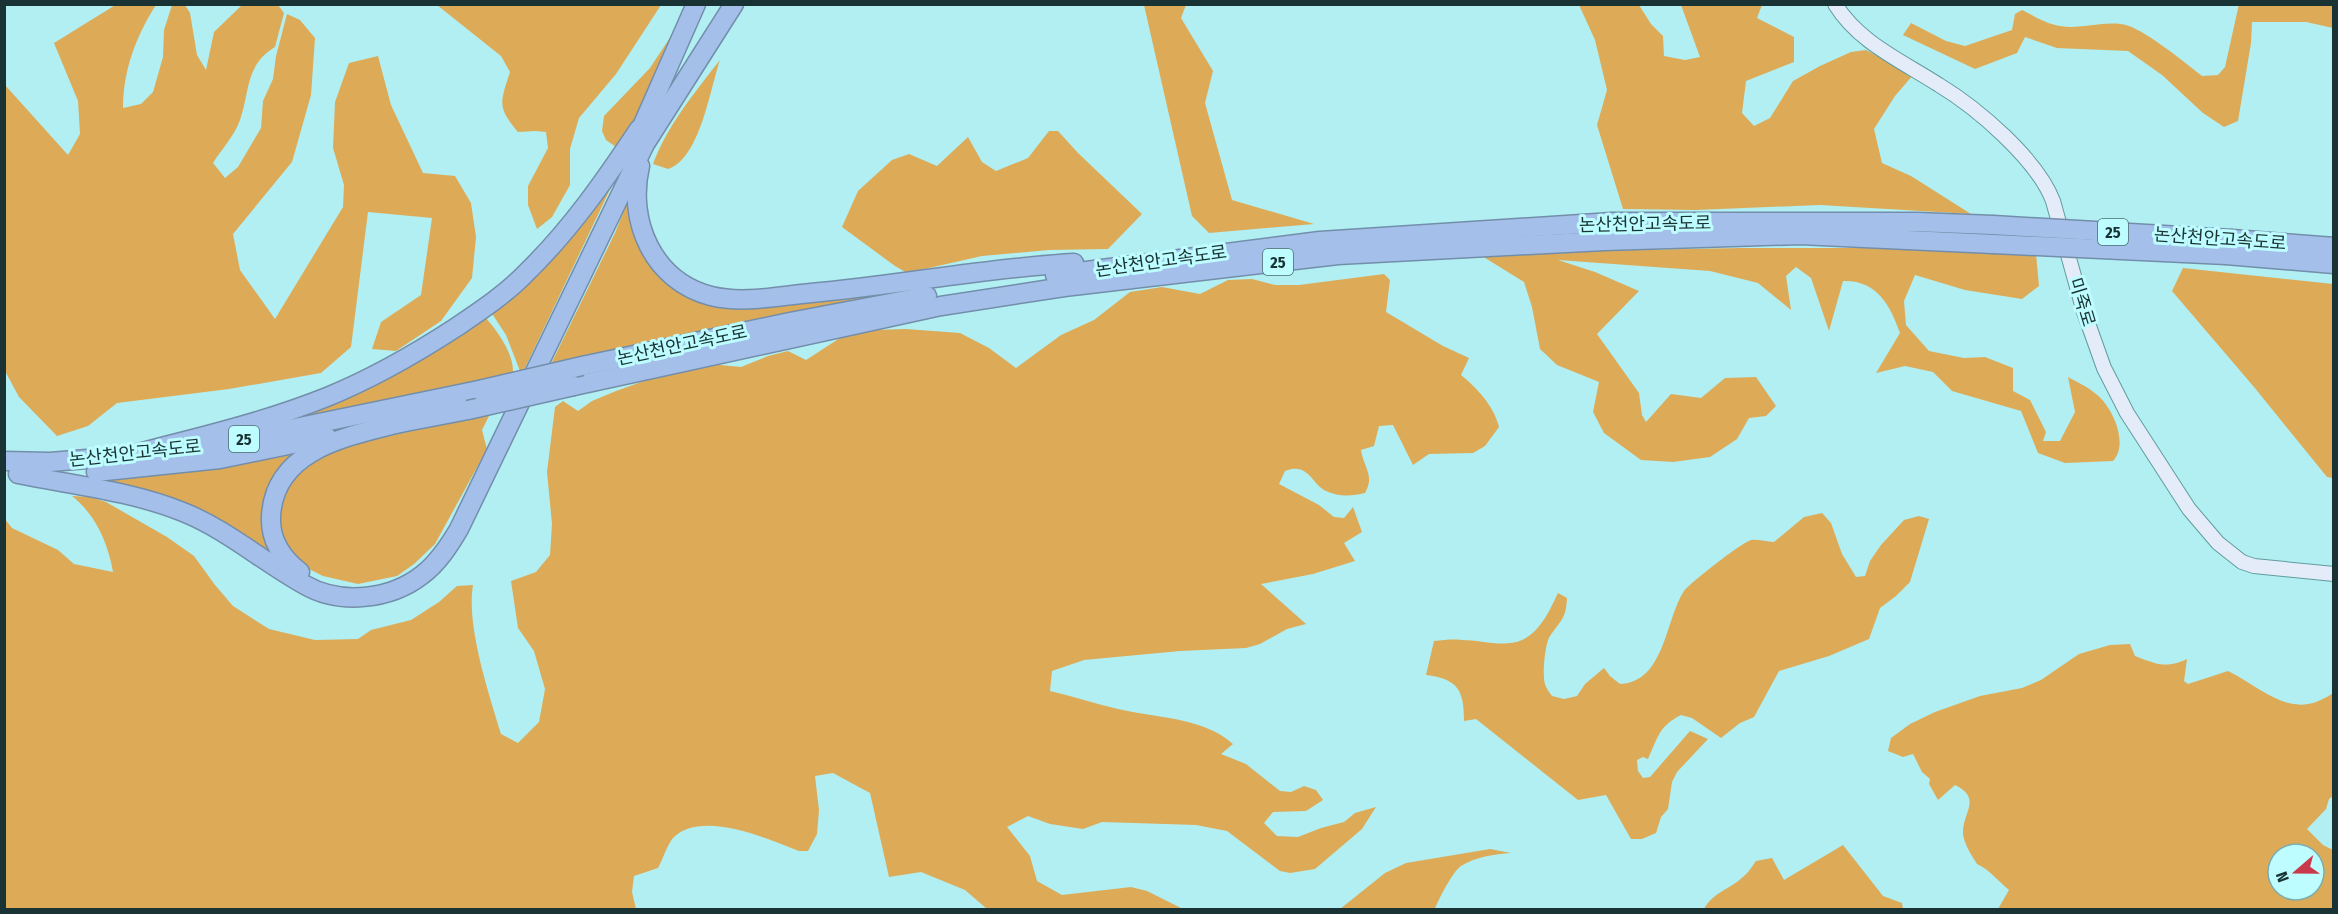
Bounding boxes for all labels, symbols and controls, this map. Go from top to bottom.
street label: 논산천안고속도로 [1579,212,1711,236]
road number: 25 [2098,219,2128,245]
street label: 논산천안고속도로 [2153,223,2287,255]
street label: 논산천안고속도로 [1094,241,1228,281]
road number: 25 [1263,249,1293,275]
street label: 미죽로 [2064,275,2100,329]
street label: 논산천안고속도로 [615,320,749,370]
road number: 25 [229,426,259,452]
street label: 논산천안고속도로 [68,435,202,471]
north arrow [2266,842,2326,902]
text: N [2272,869,2293,885]

